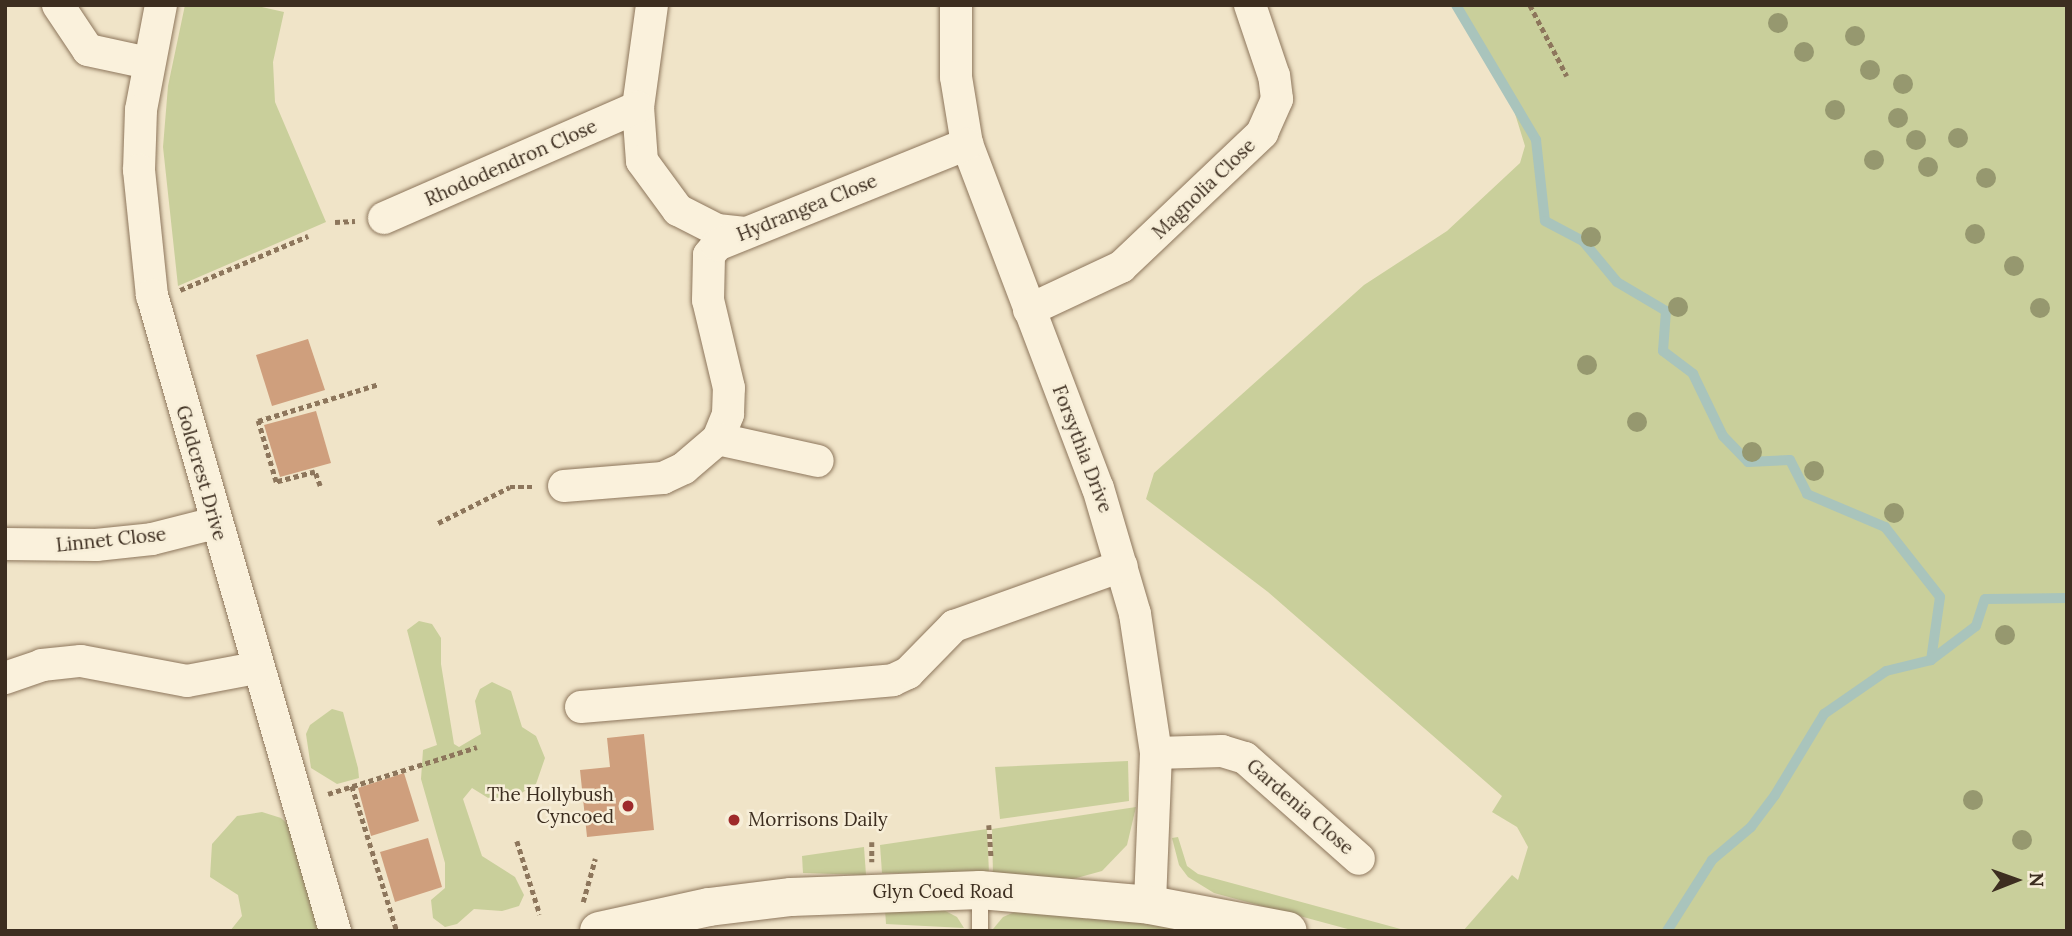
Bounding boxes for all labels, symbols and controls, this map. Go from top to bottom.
street label: Rhododendron Close [421,115,601,211]
street label: Magnolia Close [1148,134,1260,244]
street label: Hydrangea Close [734,169,880,247]
street label: Forsythia Drive [1047,382,1117,516]
street label: Goldcrest Drive [171,403,231,543]
street label: Linnet Close [55,523,167,557]
street label: Gardenia Close [1242,754,1358,860]
place label: The Hollybush Cyncoed [487,784,614,828]
marker: The Hollybush Cyncoed [620,798,636,814]
place label: Morrisons Daily [748,809,888,831]
marker: Morrisons Daily [726,812,742,828]
north arrow [1981,845,2051,915]
text: N [2025,872,2049,887]
street label: Glyn Coed Road [872,881,1014,903]

